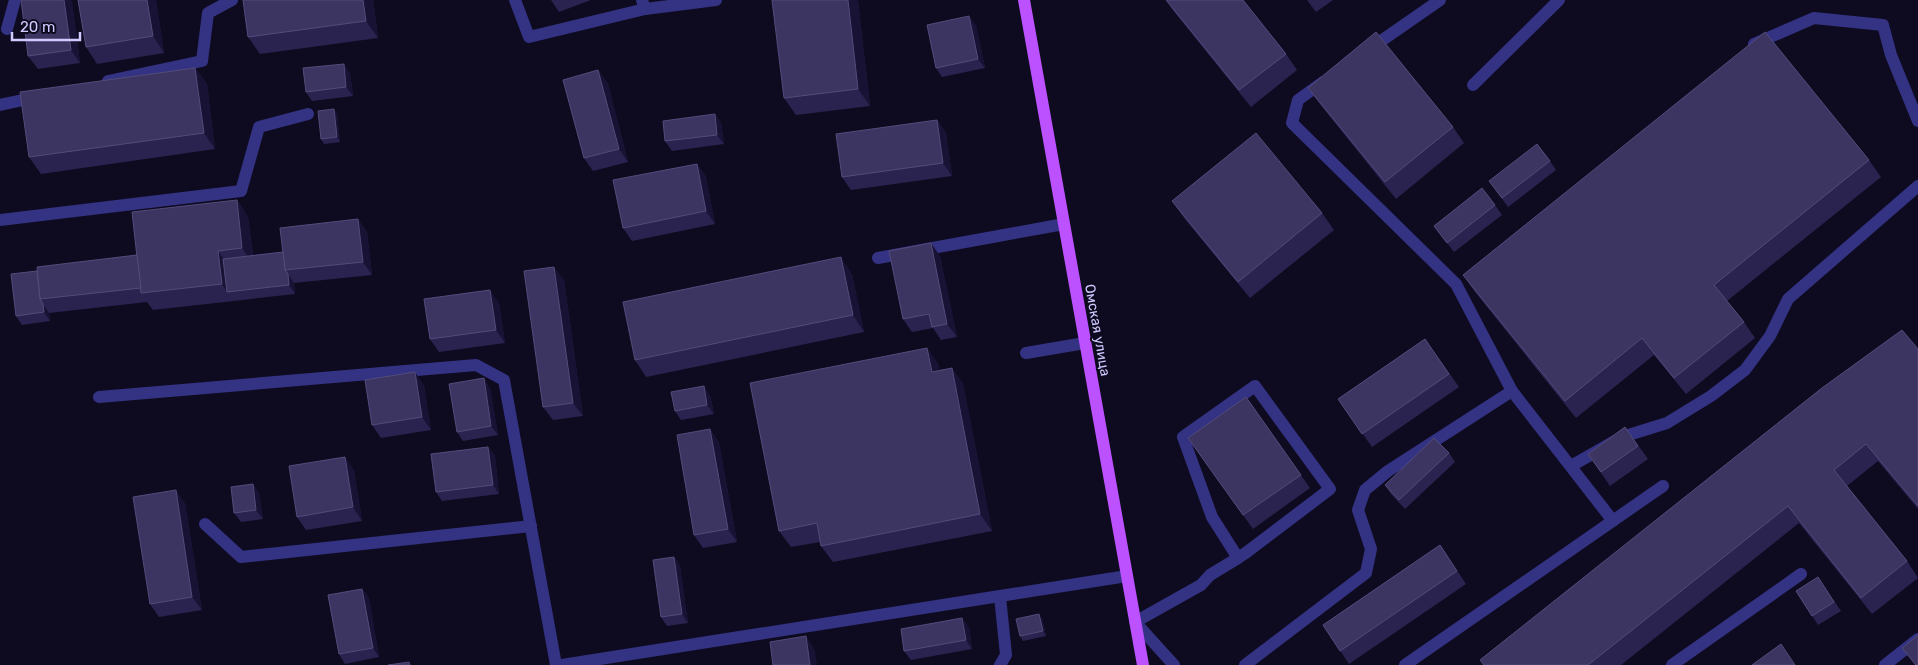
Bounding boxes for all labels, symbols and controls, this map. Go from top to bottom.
scale bar [12,10,80,42]
text: 20 m [20,18,55,36]
street label: Омская улица [1081,283,1114,378]

